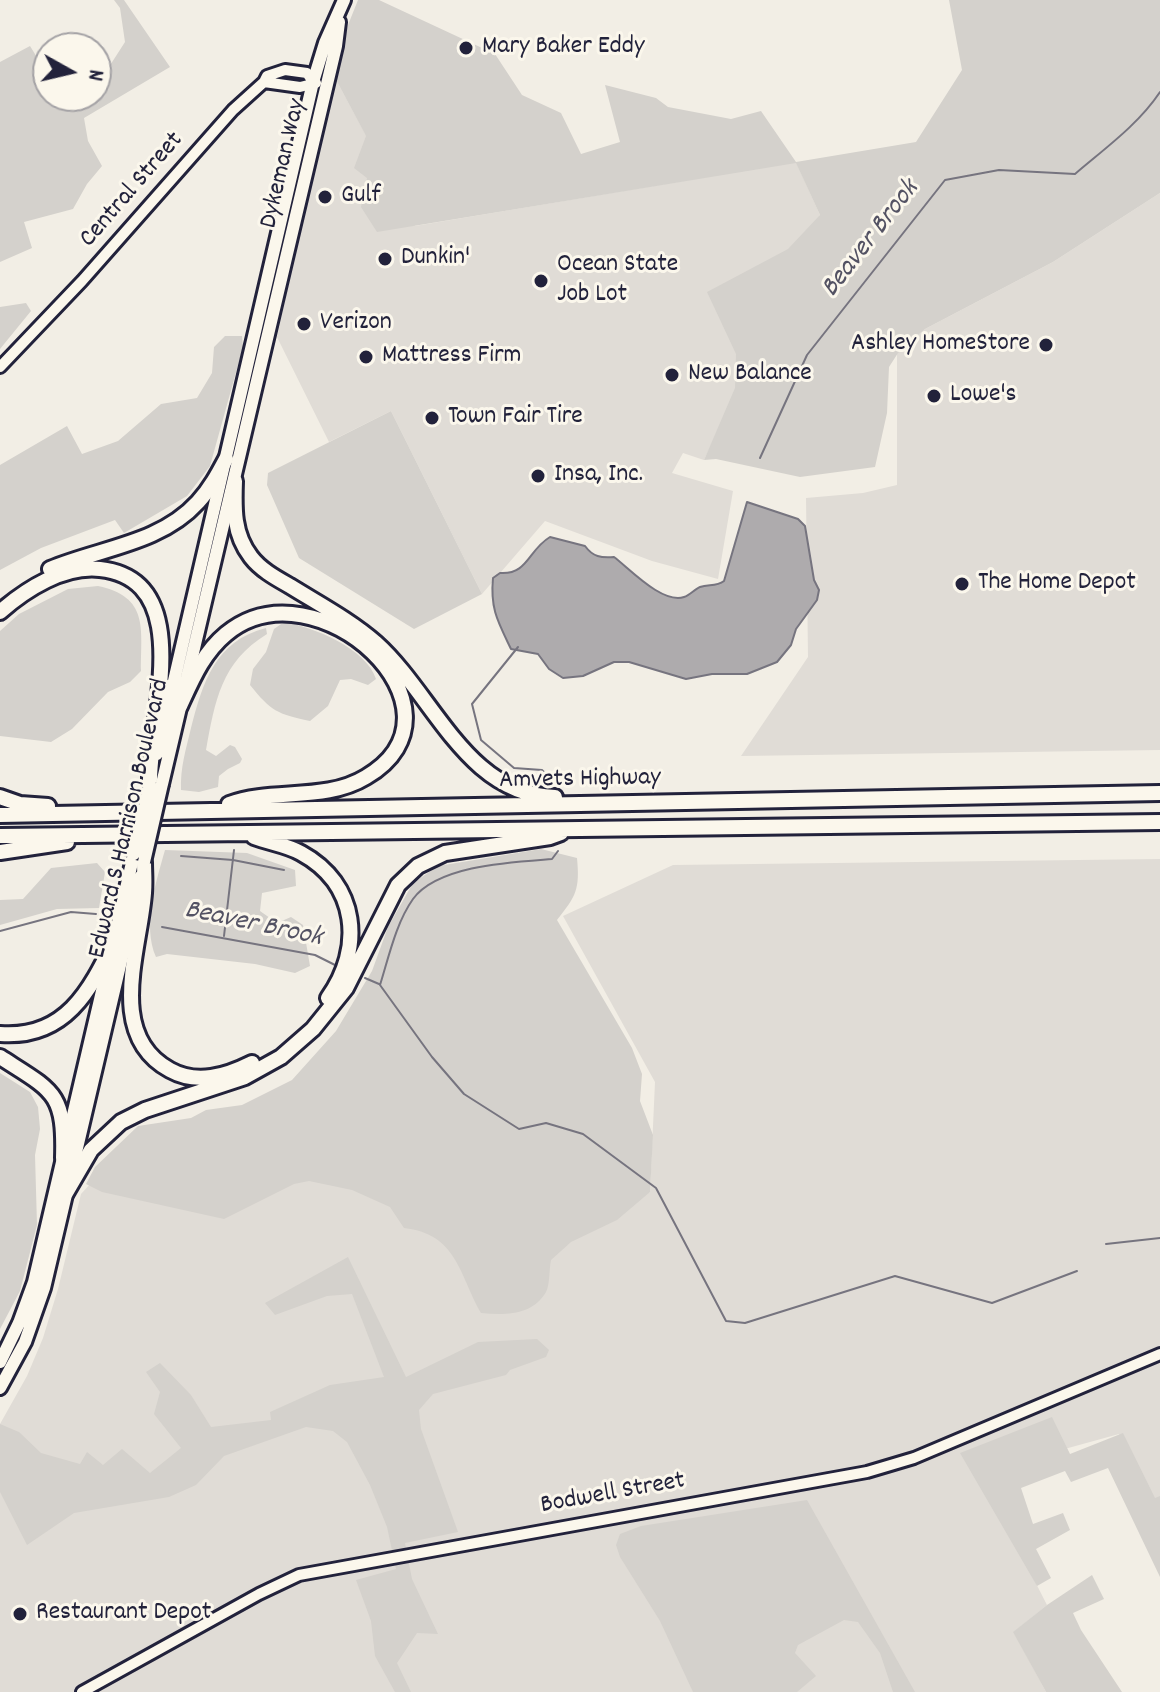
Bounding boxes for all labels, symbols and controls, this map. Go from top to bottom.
north arrow [32,32,112,112]
place label: Mary Baker Eddy [482,32,644,64]
marker: Mary Baker Eddy [457,39,475,57]
text: N [78,68,110,83]
street label: Dykeman Way [255,96,315,232]
street label: Central Street [74,127,192,255]
water label: Beaver Brook [816,175,928,305]
place label: Gulf [341,181,381,213]
marker: Gulf [316,188,334,206]
place label: Dunkin' [401,243,470,275]
marker: Dunkin' [376,250,394,268]
place label: Ocean State Job Lot [557,250,678,312]
marker: Ocean State Job Lot [532,272,550,290]
place label: Verizon [320,308,392,340]
marker: Verizon [295,315,313,333]
place label: Ashley HomeStore [851,329,1030,361]
marker: Ashley HomeStore [1037,336,1055,354]
place label: Mattress Firm [382,341,521,373]
marker: Mattress Firm [357,348,375,366]
place label: New Balance [688,359,812,391]
marker: New Balance [663,366,681,384]
place label: Lowe's [950,380,1016,412]
marker: Lowe's [925,387,943,405]
place label: Town Fair Tire [448,402,583,434]
marker: Town Fair Tire [423,409,441,427]
place label: Insa, Inc. [554,460,643,492]
marker: Insa, Inc. [529,467,547,485]
place label: The Home Depot [978,568,1136,600]
marker: The Home Depot [953,575,971,593]
street label: Edward S Harrison Boulevard [84,676,178,962]
street label: Amvets Highway [499,764,661,798]
water label: Beaver Brook [181,895,325,957]
street label: Bodwell Street [539,1467,687,1523]
place label: Restaurant Depot [36,1598,211,1630]
marker: Restaurant Depot [11,1605,29,1623]

